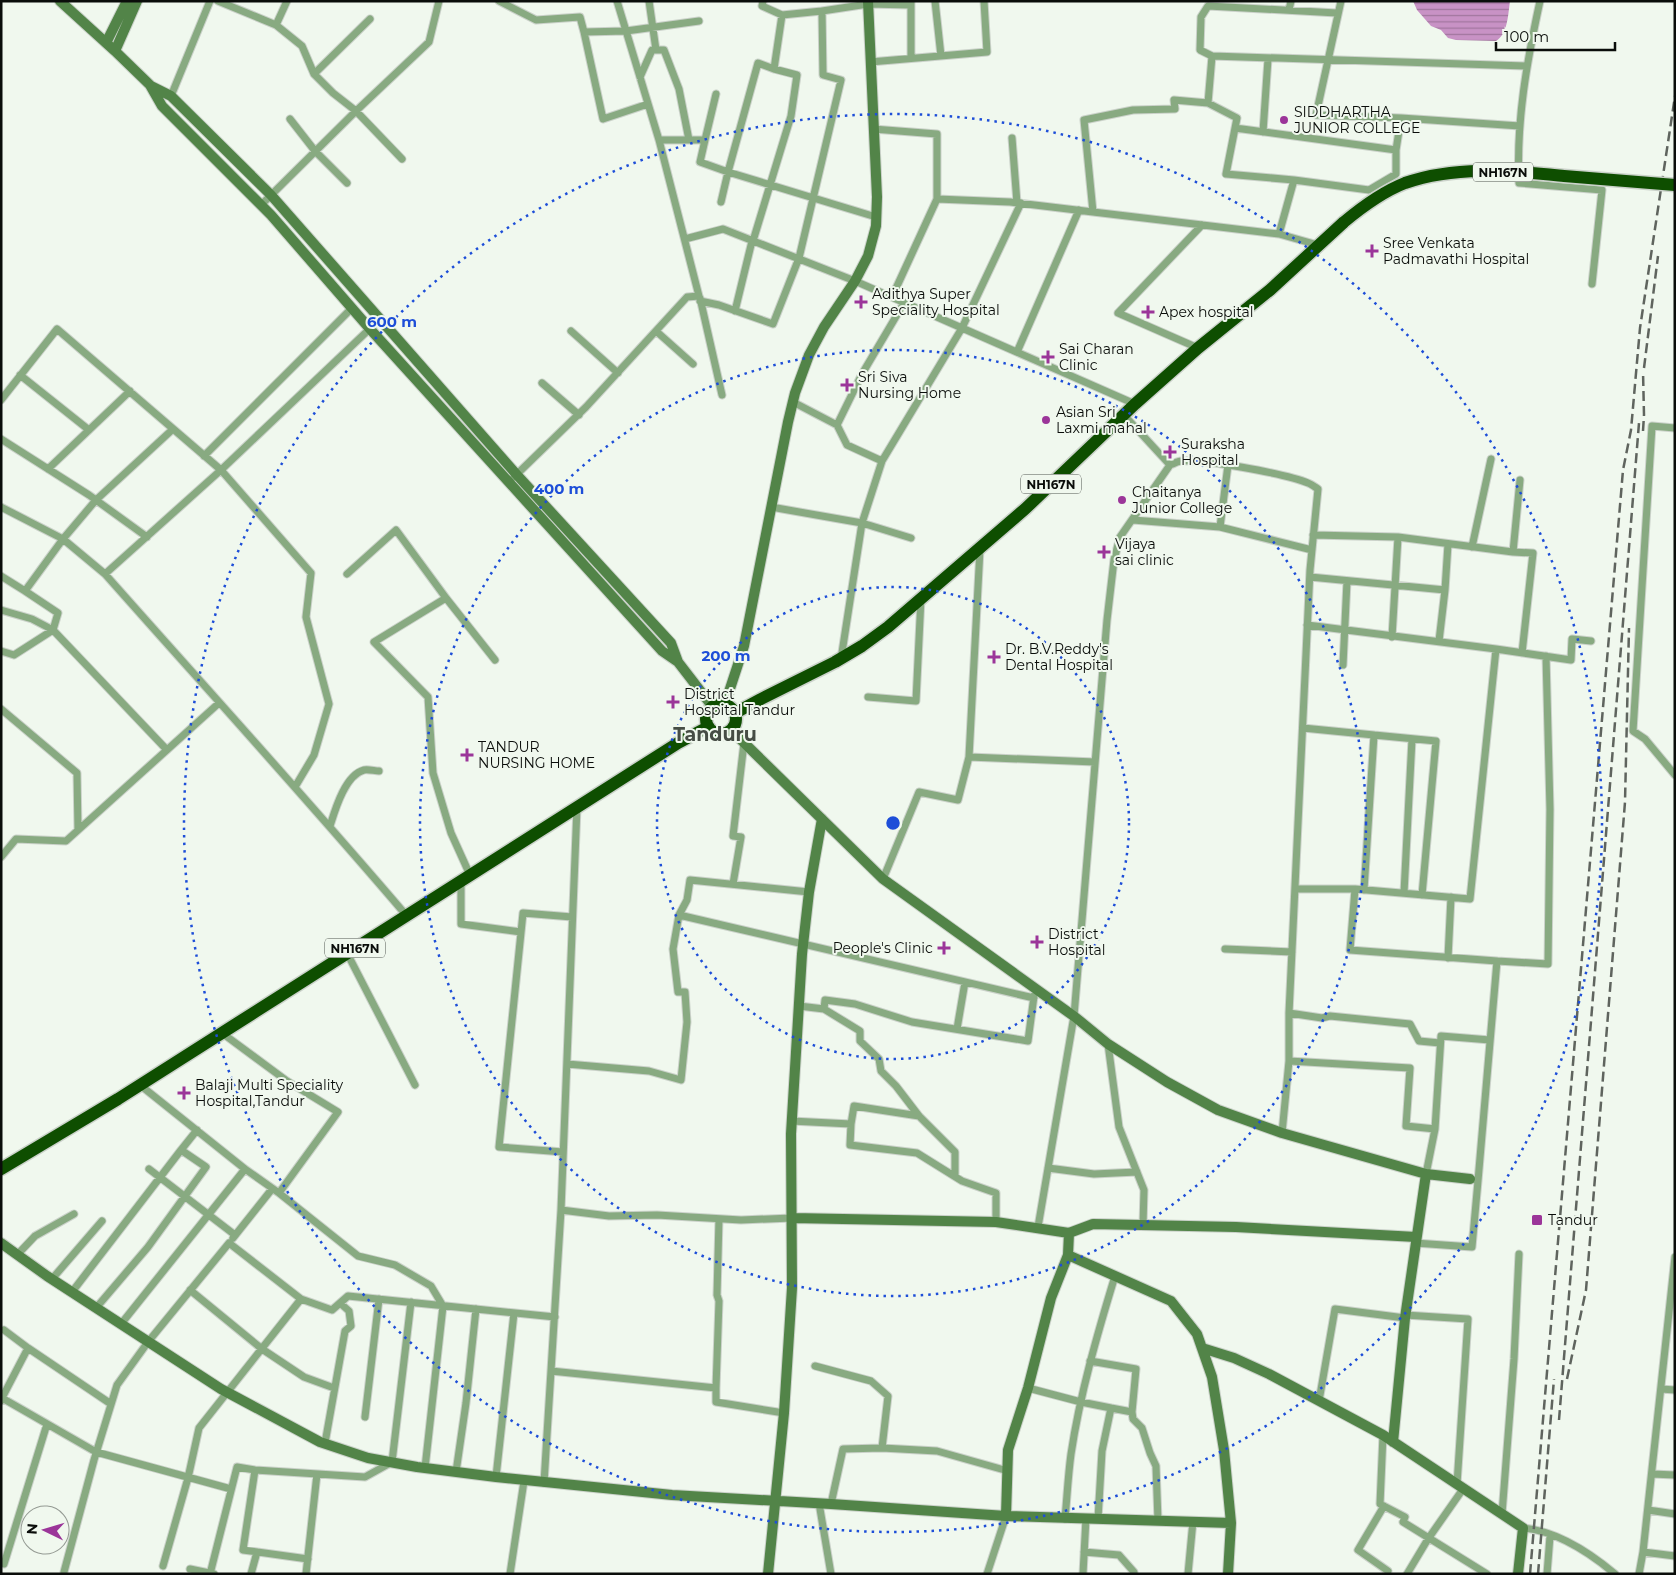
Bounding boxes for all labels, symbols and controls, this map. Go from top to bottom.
scale bar [1496,20,1615,52]
text: 100 m [1504,27,1549,46]
place label: SIDDHARTHA JUNIOR COLLEGE [1293,103,1420,137]
marker: SIDDHARTHA JUNIOR COLLEGE [1278,114,1290,126]
road number: NH167N [1473,162,1533,182]
place label: Sree Venkata Padmavathi Hospital [1383,234,1529,268]
marker: Sree Venkata Padmavathi Hospital [1365,244,1379,258]
place label: Adithya Super Speciality Hospital [872,285,1000,319]
marker: Adithya Super Speciality Hospital [854,295,868,309]
place label: Apex hospital [1159,303,1254,321]
marker: Apex hospital [1141,305,1155,319]
text: 600 m [367,312,417,331]
place label: Sai Charan Clinic [1059,340,1134,374]
marker: Sai Charan Clinic [1041,350,1055,364]
place label: Sri Siva Nursing Home [858,368,961,402]
marker: Sri Siva Nursing Home [840,378,854,392]
place label: Asian Sri Laxmi mahal [1056,403,1147,437]
marker: Asian Sri Laxmi mahal [1040,414,1052,426]
place label: Suraksha Hospital [1181,435,1245,469]
marker: Suraksha Hospital [1163,445,1177,459]
road number: NH167N [1021,474,1081,494]
text: 400 m [534,479,584,498]
place label: Chaitanya Junior College [1131,483,1232,517]
marker: Chaitanya Junior College [1116,494,1128,506]
place label: Vijaya sai clinic [1115,535,1174,569]
marker: Vijaya sai clinic [1097,545,1111,559]
place label: Dr. B.V.Reddy's Dental Hospital [1005,640,1113,674]
text: 200 m [701,646,751,665]
marker: Dr. B.V.Reddy's Dental Hospital [987,650,1001,664]
place label: District Hospital Tandur [684,685,795,719]
marker: District Hospital Tandur [666,695,680,709]
district label: Tanduru [673,723,757,746]
place label: TANDUR NURSING HOME [478,738,595,772]
marker: TANDUR NURSING HOME [460,748,474,762]
centre of rings [884,814,902,832]
place label: District Hospital [1048,925,1106,959]
marker: District Hospital [1030,935,1044,949]
road number: NH167N [325,938,385,958]
place label: People's Clinic [833,939,933,957]
marker: People's Clinic [937,941,951,955]
place label: Balaji Multi Speciality Hospital,Tandur [195,1076,344,1110]
marker: Balaji Multi Speciality Hospital,Tandur [177,1086,191,1100]
place label: Tandur [1548,1211,1598,1229]
marker: Tandur [1530,1213,1544,1227]
north arrow [20,1505,70,1555]
text: N [23,1522,42,1535]

